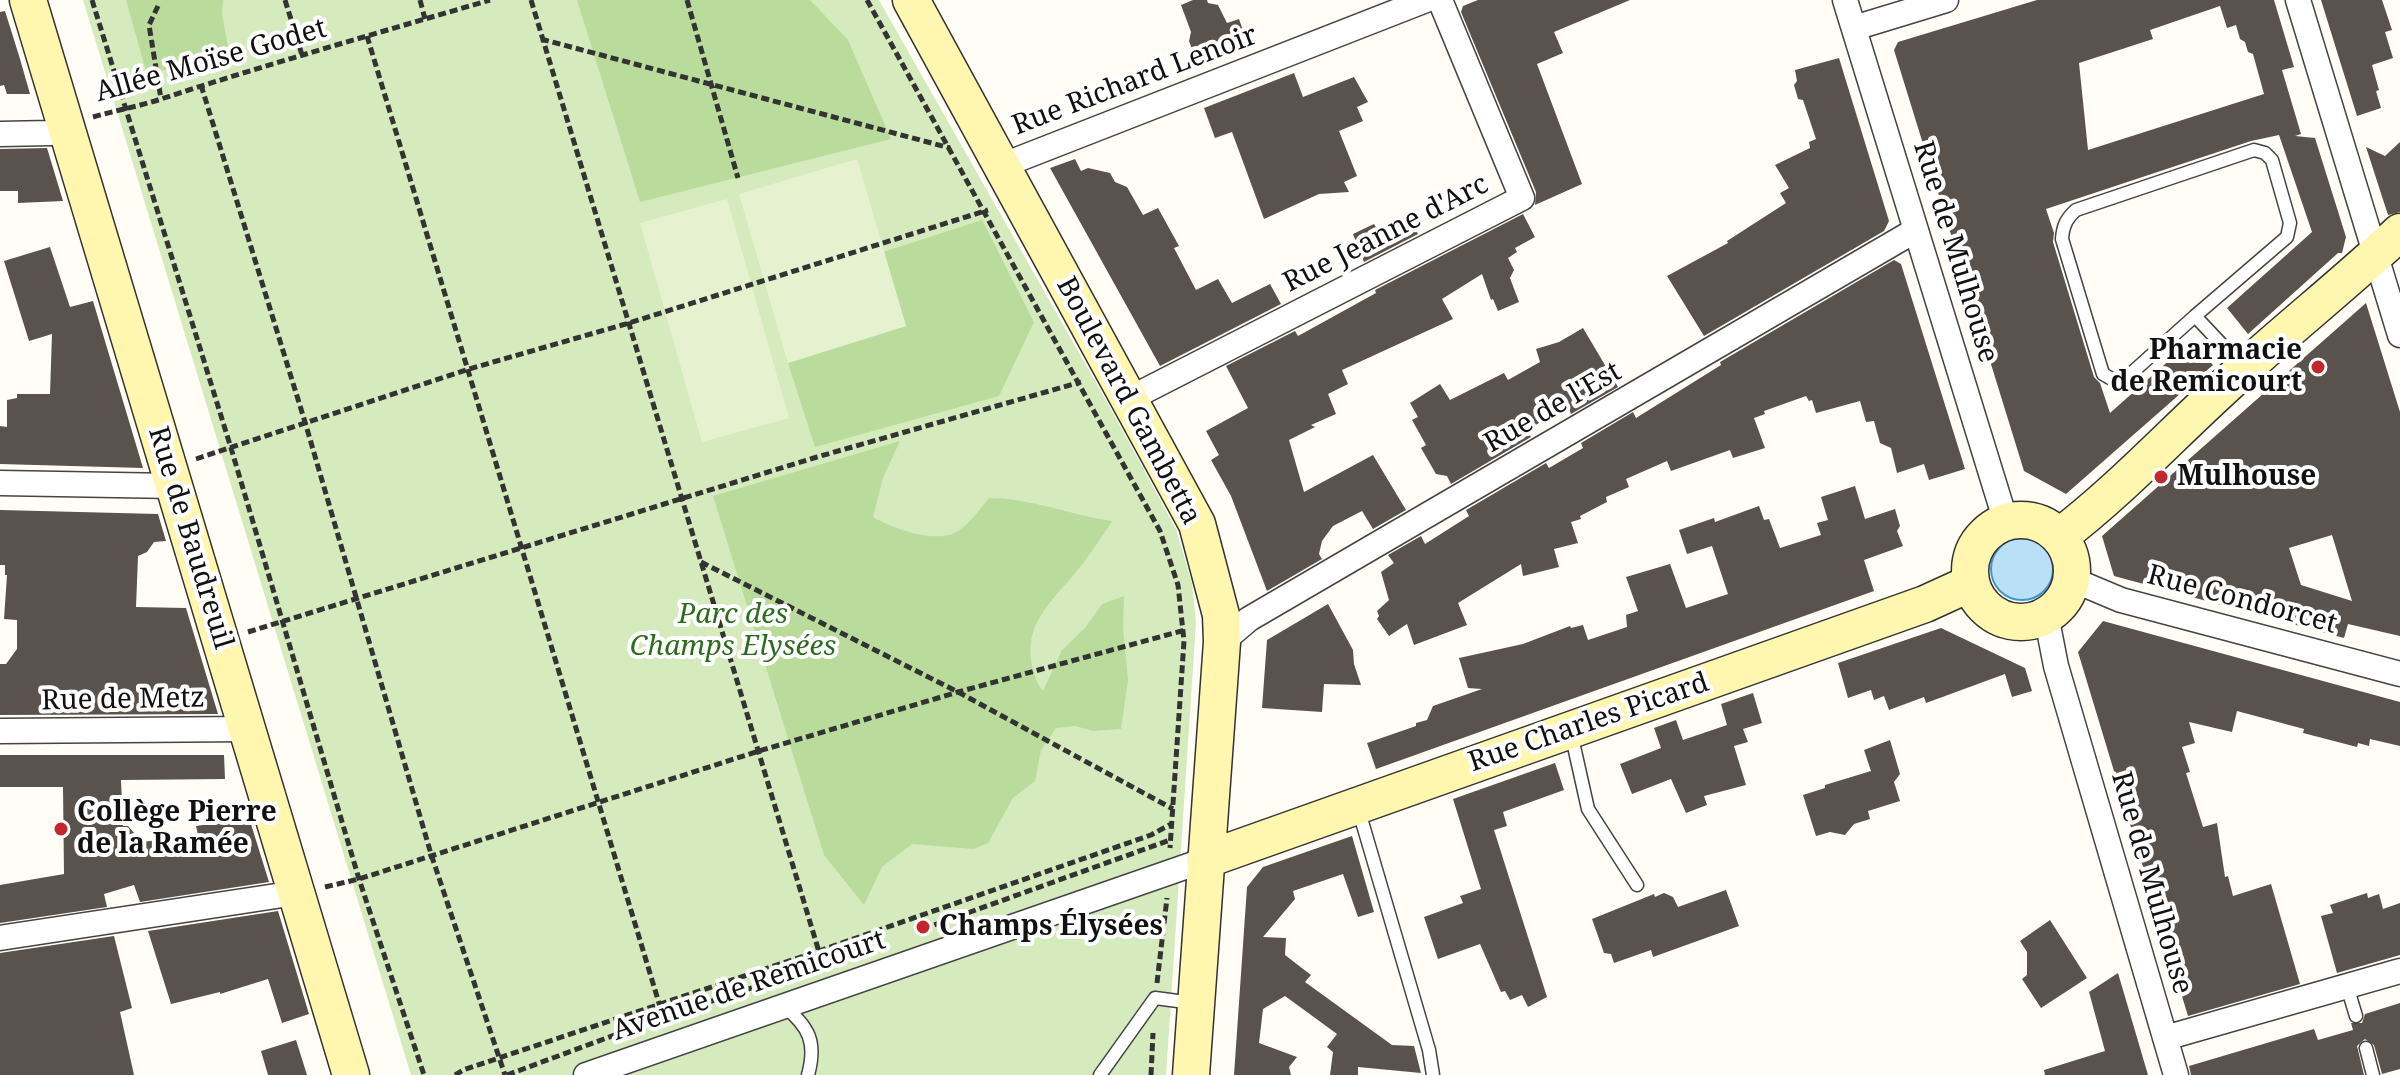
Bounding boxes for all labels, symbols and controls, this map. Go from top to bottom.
street label: Allée Moïse Godet [92,12,330,110]
street label: Rue Richard Lenoir [1008,19,1262,143]
street label: Rue de Mulhouse [1905,137,2005,367]
street label: Rue Jeanne d'Arc [1278,168,1494,300]
street label: Boulevard Gambetta [1049,272,1207,530]
place label: Pharmacie de Remicourt [2111,334,2302,400]
street label: Rue de l'Est [1479,355,1627,461]
marker: Pharmacie de Remicourt [2309,358,2327,376]
street label: Rue de Baudreuil [140,423,240,653]
place label: Mulhouse [2177,460,2316,494]
marker: Mulhouse [2152,468,2170,486]
street label: Rue Condorcet [2143,559,2341,641]
park label: Parc des Champs Elysées [630,598,836,664]
street label: Rue Charles Picard [1465,666,1713,780]
street label: Rue de Metz [41,682,205,718]
street label: Rue de Mulhouse [2103,768,2199,998]
place label: Collège Pierre de la Ramée [77,796,277,862]
marker: Collège Pierre de la Ramée [52,820,70,838]
place label: Champs Élysées [939,910,1163,944]
marker: Champs Élysées [914,918,932,936]
street label: Avenue de Remicourt [608,924,890,1048]

